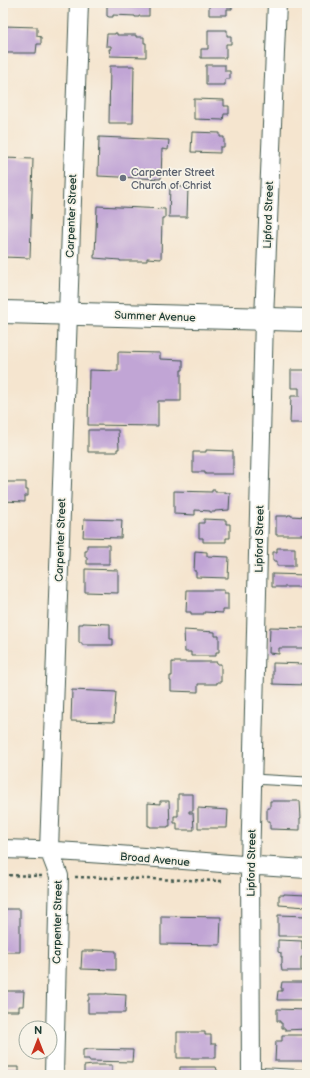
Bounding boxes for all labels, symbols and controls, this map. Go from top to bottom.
place label: Carpenter Street Church of Christ [131,166,215,192]
street label: Carpenter Street [64,173,79,258]
marker: Carpenter Street Church of Christ [118,173,128,183]
street label: Lipford Street [261,180,276,249]
street label: Summer Avenue [114,309,196,324]
street label: Carpenter Street [53,497,68,582]
street label: Lipford Street [252,505,267,573]
street label: Lipford Street [244,829,259,897]
street label: Broad Avenue [120,850,191,869]
street label: Carpenter Street [50,879,65,964]
north arrow [18,1020,58,1060]
text: N [34,1024,42,1037]

